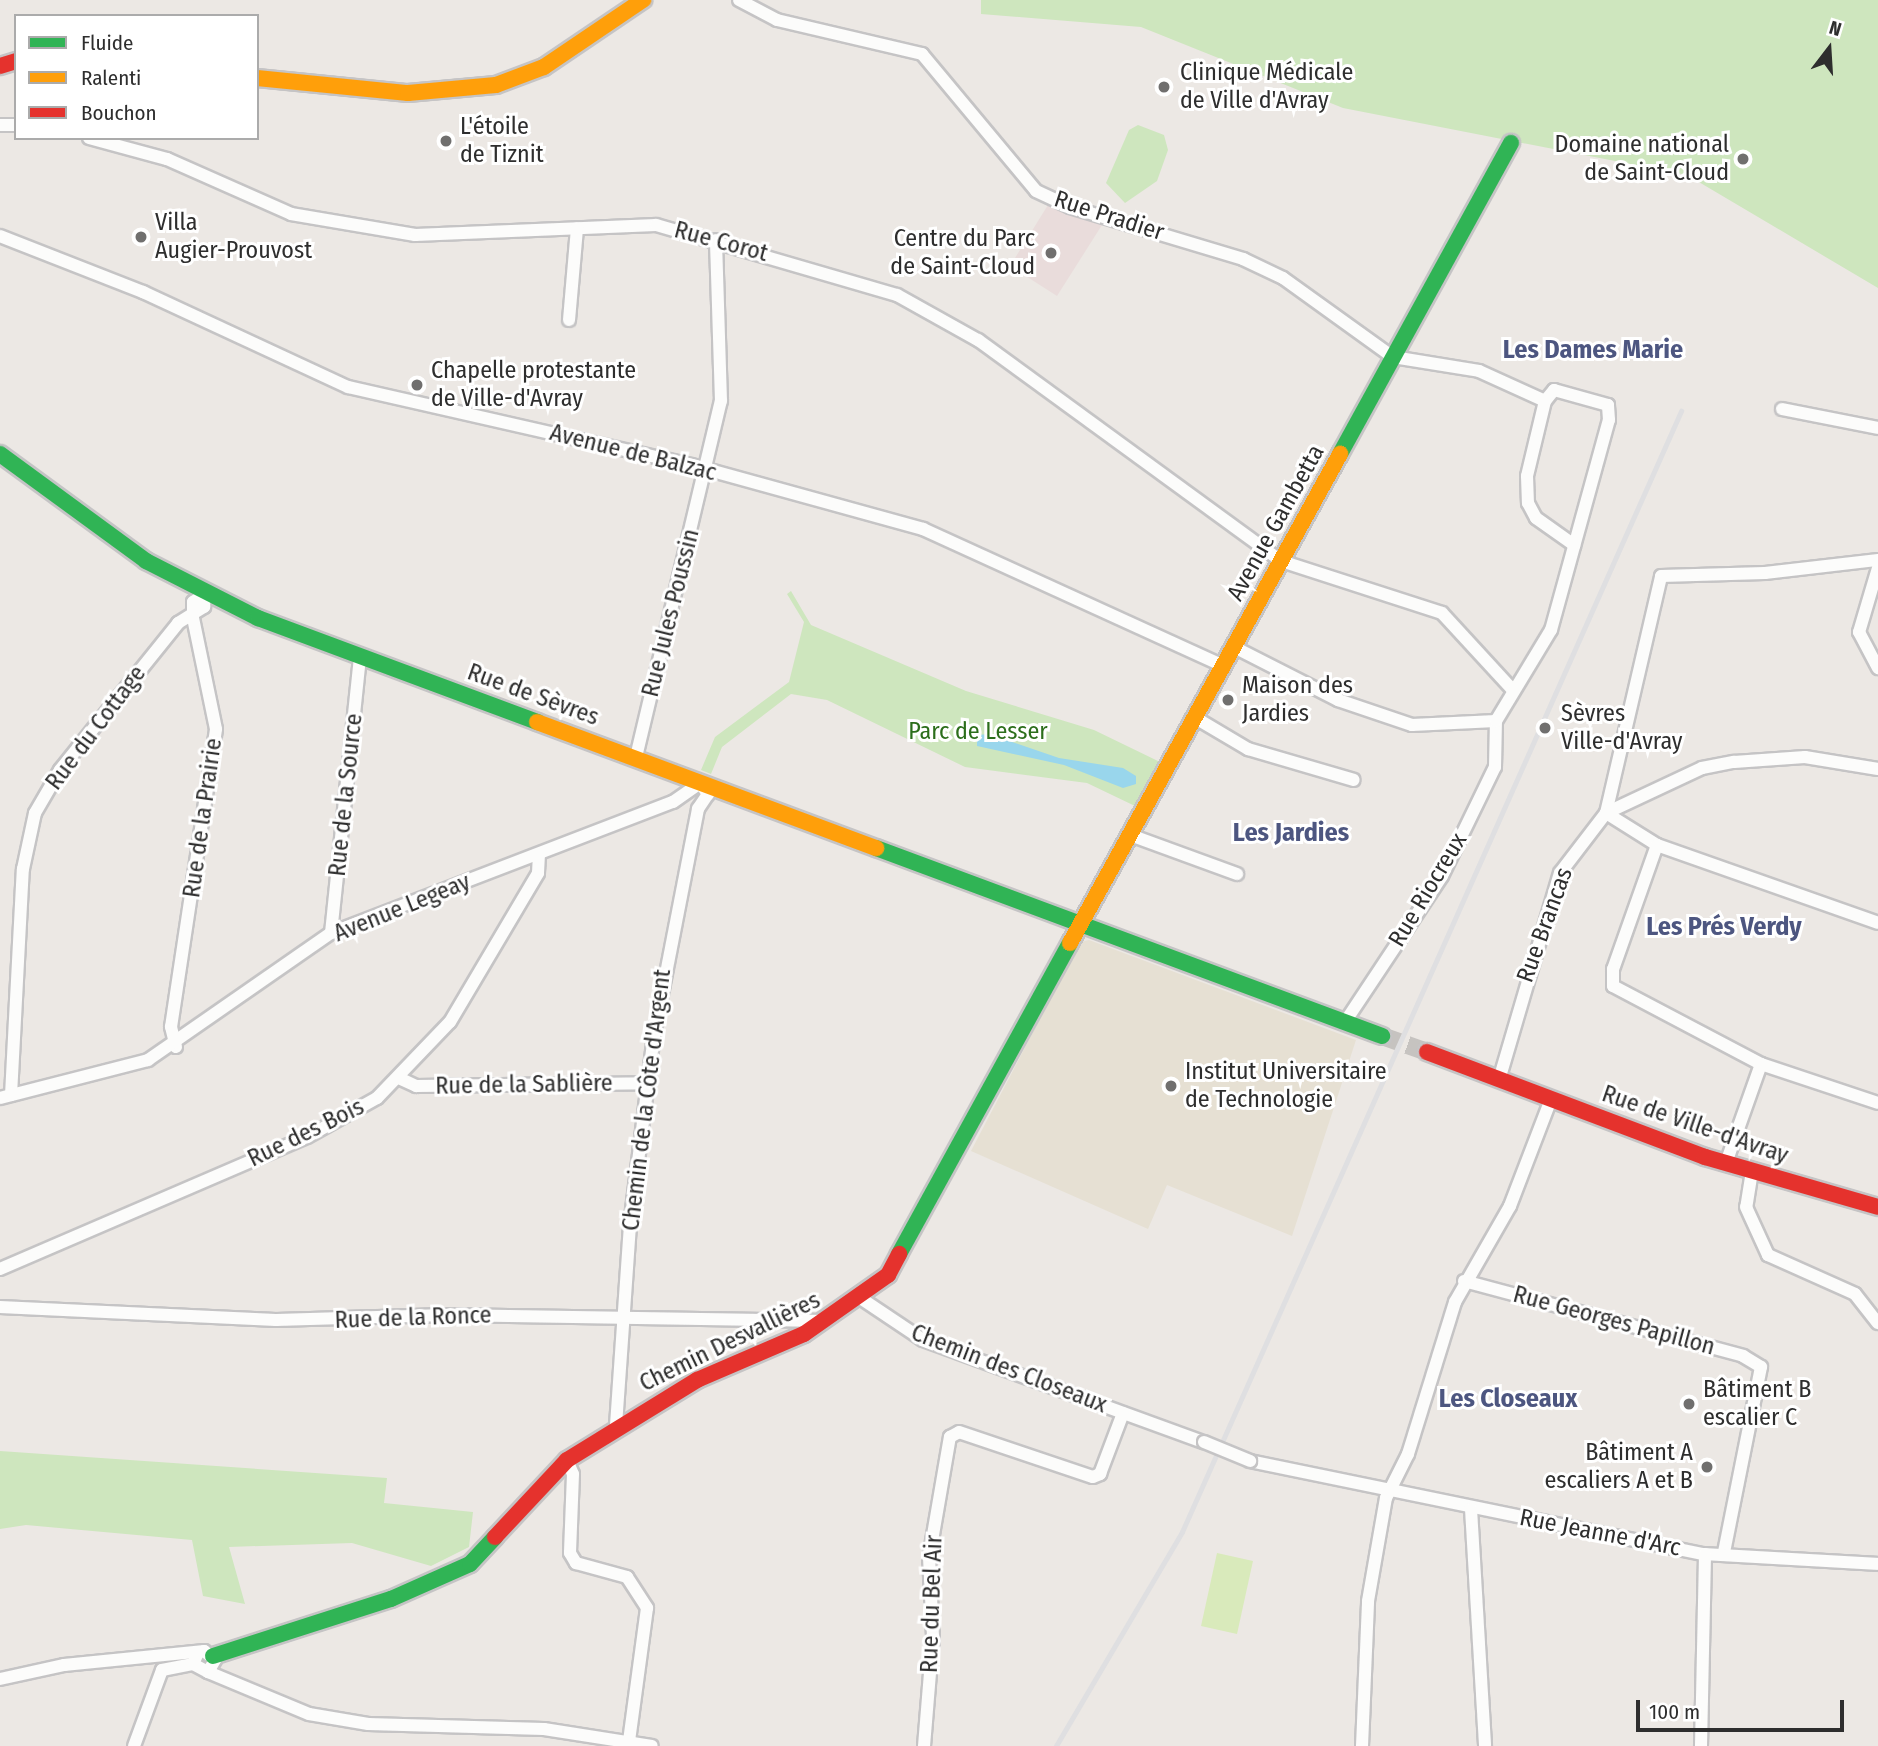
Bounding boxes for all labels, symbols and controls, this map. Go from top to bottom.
legend [14,14,259,140]
north arrow [1794,14,1864,84]
text: N [1826,16,1844,41]
text: Fluide [81,30,133,56]
place label: Clinique Médicale de Ville d'Avray [1180,59,1353,115]
text: Ralenti [81,65,141,91]
marker: Clinique Médicale de Ville d'Avray [1154,77,1174,97]
text: Bouchon [81,100,157,126]
place label: L'étoile de Tiznit [460,113,544,169]
place label: Domaine national de Saint-Cloud [1555,131,1729,187]
marker: L'étoile de Tiznit [438,133,454,149]
marker: Domaine national de Saint-Cloud [1735,151,1751,167]
street label: Rue Pradier [1050,185,1168,247]
place label: Villa Augier-Prouvost [155,209,312,265]
street label: Rue Corot [671,216,771,268]
place label: Centre du Parc de Saint-Cloud [890,225,1035,281]
marker: Villa Augier-Prouvost [133,229,149,245]
marker: Centre du Parc de Saint-Cloud [1041,243,1061,263]
district label: Les Dames Marie [1503,334,1683,366]
place label: Chapelle protestante de Ville-d'Avray [431,357,636,413]
marker: Chapelle protestante de Ville-d'Avray [409,377,425,393]
street label: Avenue de Balzac [547,418,719,488]
street label: Avenue Gambetta [1221,440,1331,606]
street label: Rue Jules Poussin [636,526,706,700]
street label: Rue de Sèvres [463,658,603,732]
street label: Rue du Cottage [40,660,152,796]
place label: Maison des Jardies [1242,672,1353,728]
marker: Maison des Jardies [1220,692,1236,708]
place label: Sèvres Ville-d'Avray [1561,700,1683,756]
street label: Rue de la Source [323,712,369,878]
park label: Parc de Lesser [908,718,1048,746]
marker: Sèvres Ville-d'Avray [1535,718,1555,738]
street label: Rue de la Prairie [178,736,228,900]
district label: Les Jardies [1233,817,1349,849]
street label: Rue Riocreux [1383,828,1473,952]
street label: Rue Brancas [1511,864,1579,986]
street label: Avenue Legeay [330,868,474,948]
district label: Les Prés Verdy [1646,911,1802,943]
street label: Chemin de la Côte d'Argent [617,968,677,1232]
place label: Institut Universitaire de Technologie [1185,1058,1387,1114]
street label: Rue de la Sablière [435,1069,613,1101]
marker: Institut Universitaire de Technologie [1163,1078,1179,1094]
street label: Rue de Ville-d'Avray [1598,1080,1792,1170]
street label: Rue des Bois [243,1092,369,1174]
street label: Rue Georges Papillon [1510,1280,1718,1362]
street label: Chemin Desvallières [635,1286,825,1398]
street label: Rue de la Ronce [334,1301,492,1335]
street label: Chemin des Closeaux [907,1318,1111,1420]
place label: Bâtiment B escalier C [1703,1376,1811,1432]
district label: Les Closeaux [1439,1383,1577,1415]
marker: Bâtiment B escalier C [1681,1396,1697,1412]
place label: Bâtiment A escaliers A et B [1544,1439,1693,1495]
marker: Bâtiment A escaliers A et B [1699,1459,1715,1475]
street label: Rue Jeanne d'Arc [1517,1503,1683,1563]
street label: Rue du Bel Air [915,1534,949,1674]
scale bar [1640,1686,1848,1730]
text: 100 m [1649,1699,1700,1725]

